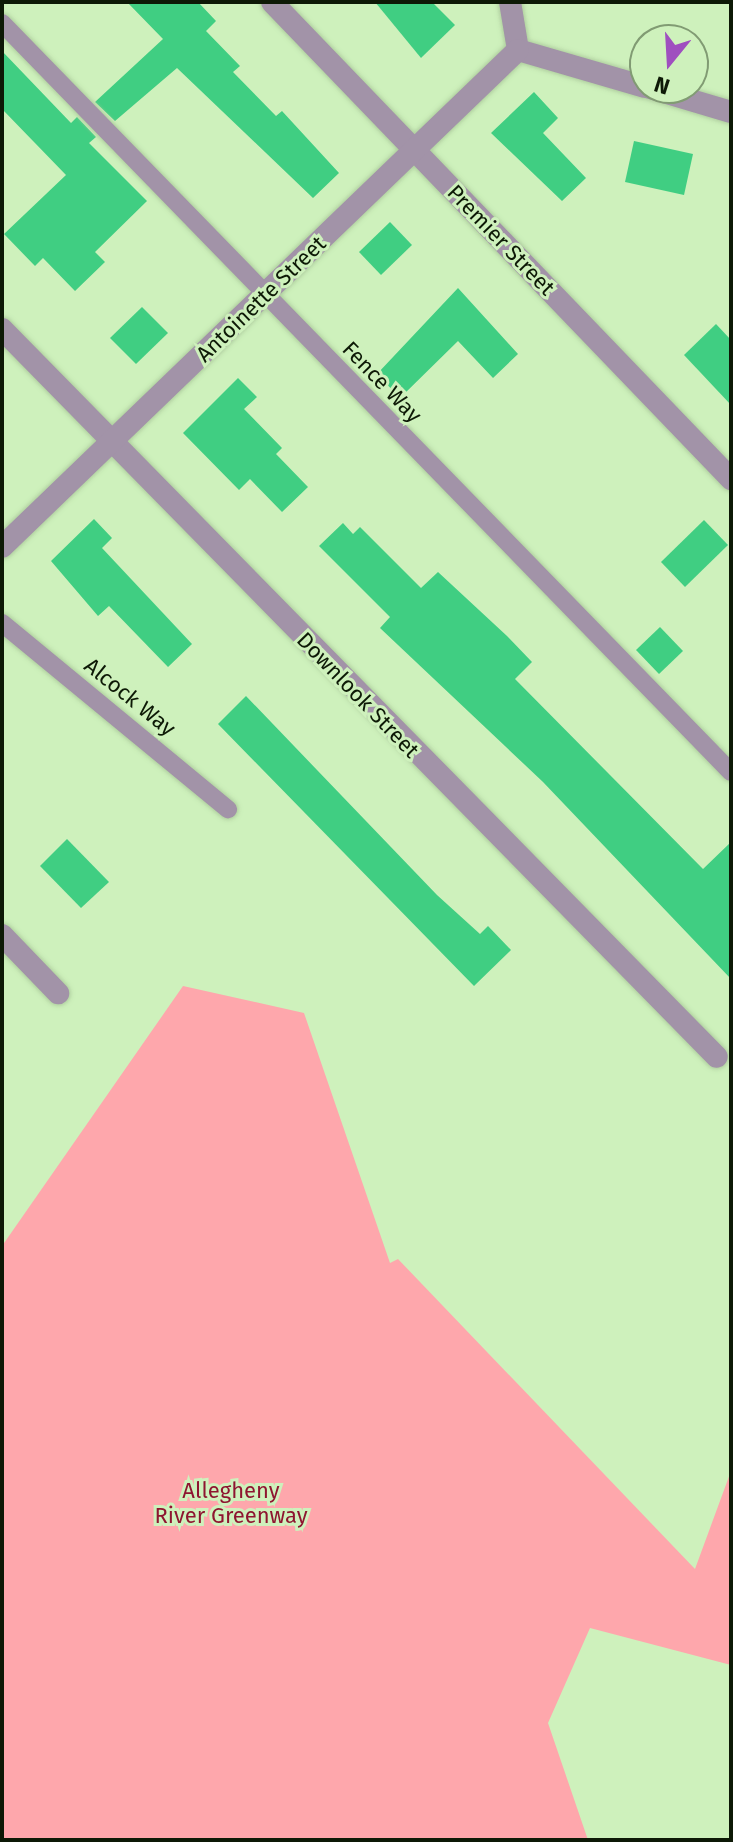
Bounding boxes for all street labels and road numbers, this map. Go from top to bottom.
street label: Premier Street [442,179,560,301]
street label: Antoinette Street [191,230,331,368]
street label: Fence Way [337,336,427,428]
street label: Downlook Street [291,627,425,763]
street label: Alcock Way [79,652,181,742]

